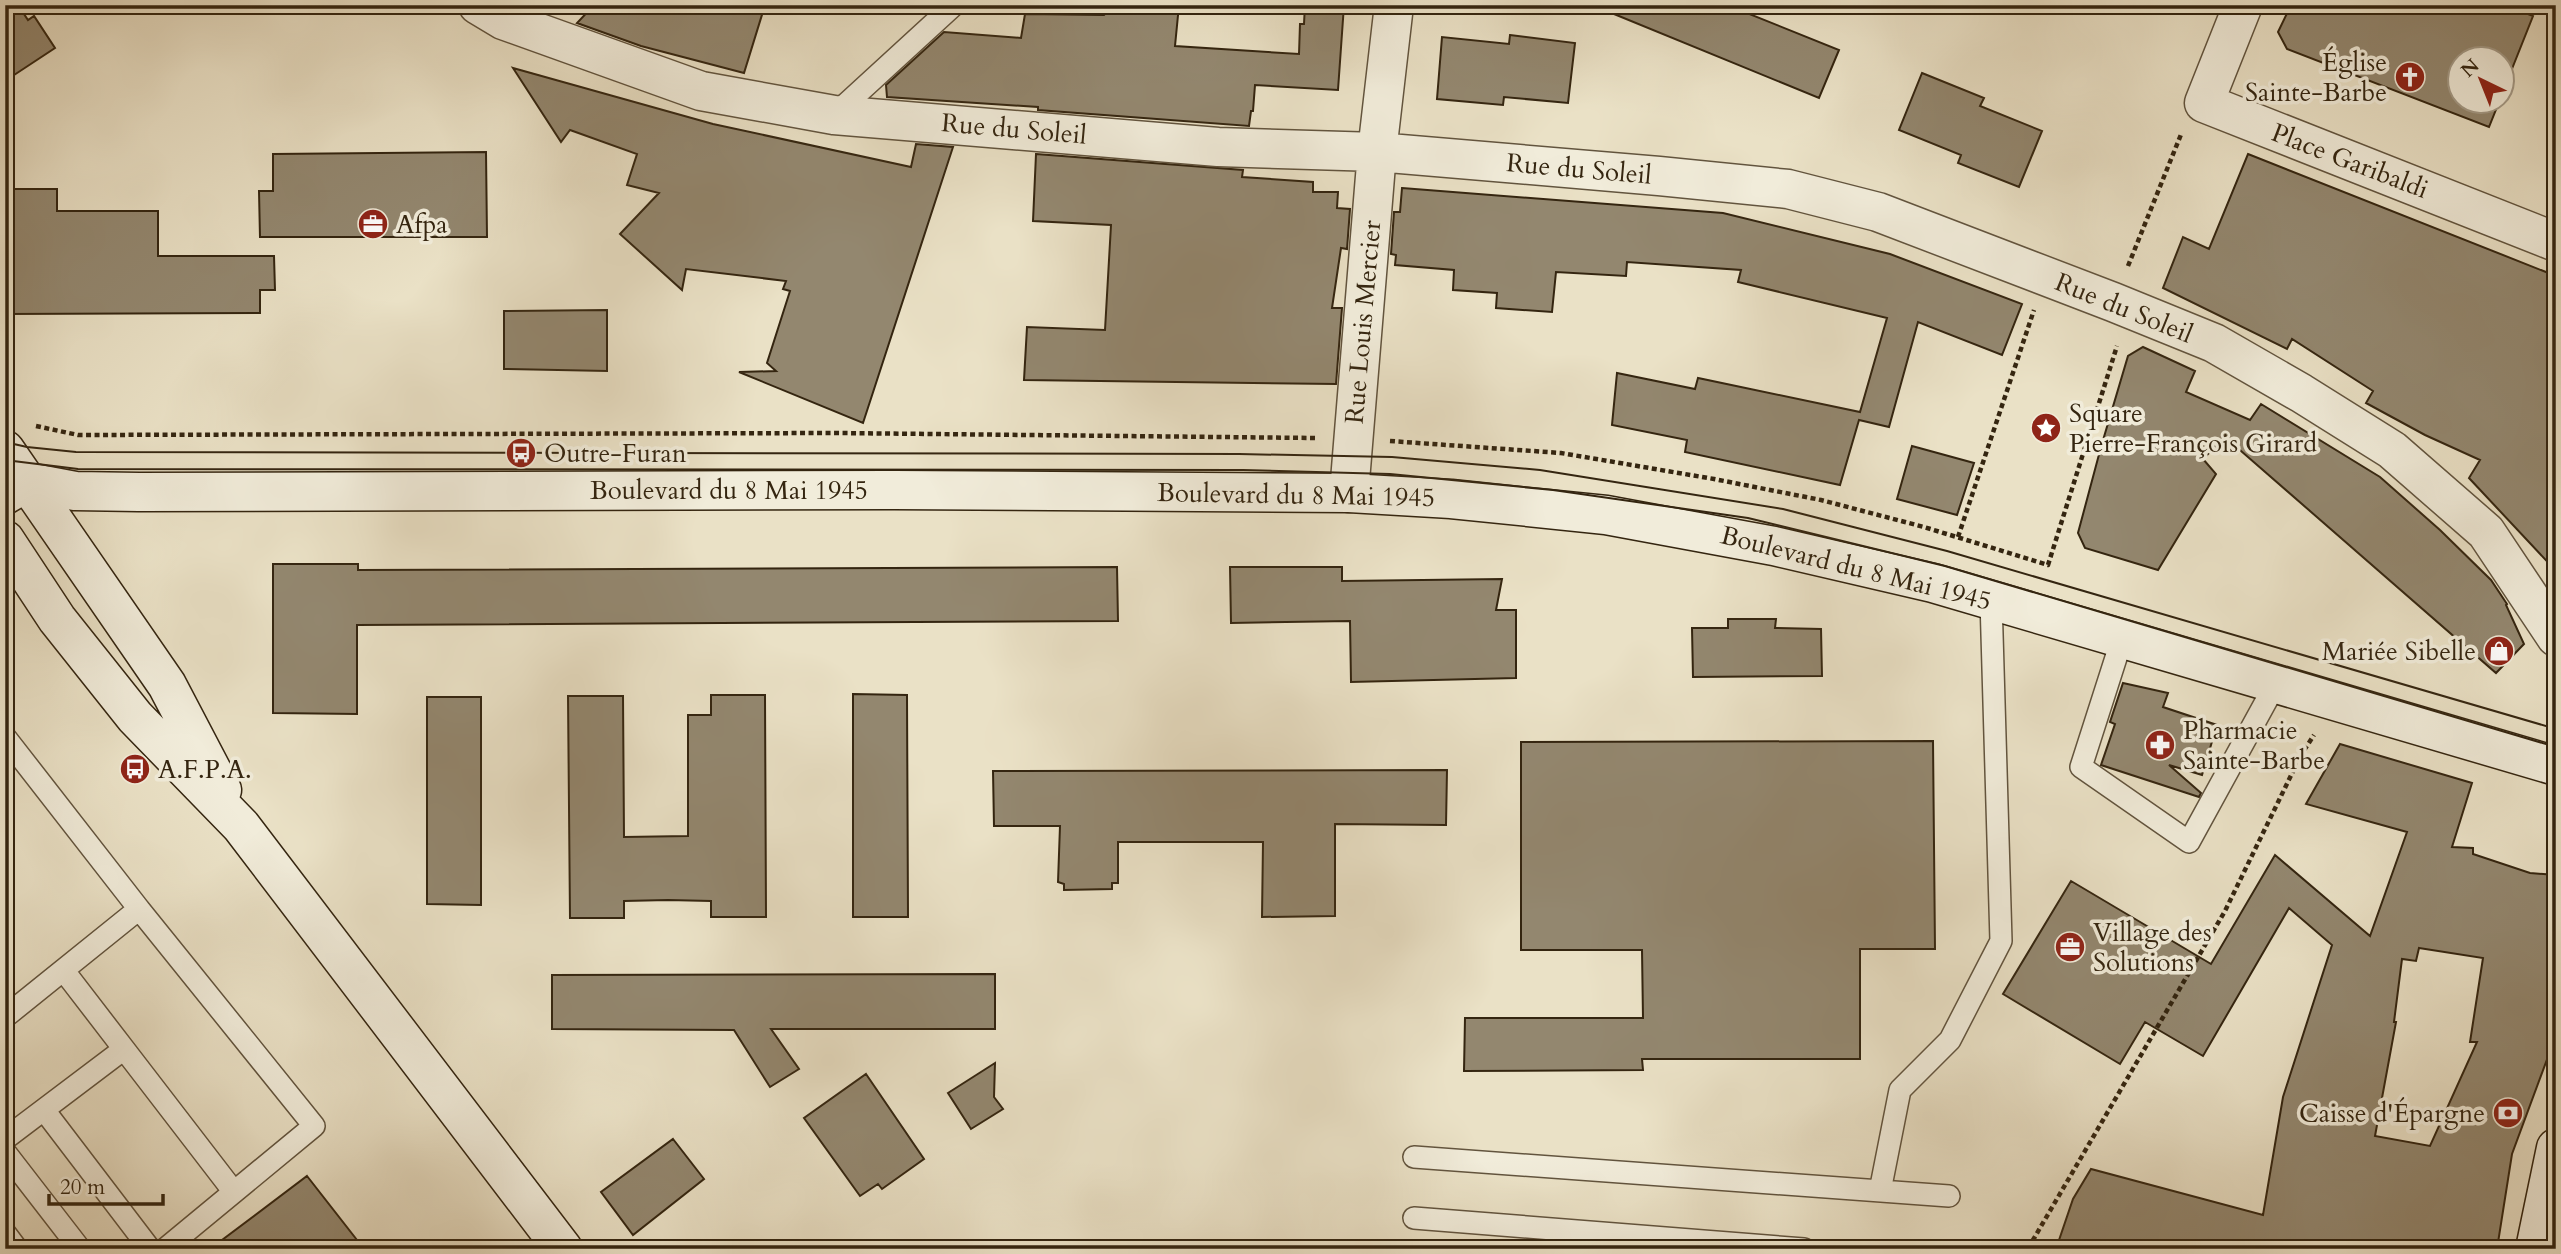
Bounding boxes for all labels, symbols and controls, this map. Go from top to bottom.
place label: Église Sainte-Barbe [2245,45,2387,110]
north arrow [2446,46,2516,116]
text: N [2455,53,2485,83]
church icon: Église Sainte-Barbe [2393,60,2427,94]
street label: Rue du Soleil [940,105,1088,153]
street label: Place Garibaldi [2267,115,2433,207]
street label: Rue du Soleil [1505,145,1653,193]
office icon: Afpa [356,207,390,241]
place label: Afpa [396,207,448,242]
street label: Rue Louis Mercier [1337,218,1389,425]
street label: Rue du Soleil [2050,265,2198,352]
place label: Square Pierre-François Girard [2069,396,2317,461]
place icon: Square Pierre-François Girard [2029,411,2063,445]
bus stop icon: Outre-Furan [504,436,538,470]
place label: Outre-Furan [544,436,687,471]
street label: Boulevard du 8 Mai 1945 [590,473,868,508]
street label: Boulevard du 8 Mai 1945 [1157,475,1435,515]
street label: Boulevard du 8 Mai 1945 [1717,517,1995,619]
place label: Mariée Sibelle [2322,634,2476,669]
shop icon: Mariée Sibelle [2482,634,2516,668]
place label: Pharmacie Sainte-Barbe [2183,713,2325,778]
pharmacy icon: Pharmacie Sainte-Barbe [2143,728,2177,762]
bus stop icon: A.F.P.A. [118,752,152,786]
place label: A.F.P.A. [158,752,252,787]
place label: Village des Solutions [2093,915,2212,980]
office icon: Village des Solutions [2053,930,2087,964]
place label: Caisse d'Épargne [2299,1096,2485,1131]
bank icon: Caisse d'Épargne [2491,1096,2525,1130]
scale bar [49,1163,163,1207]
text: 20 m [60,1173,105,1202]

